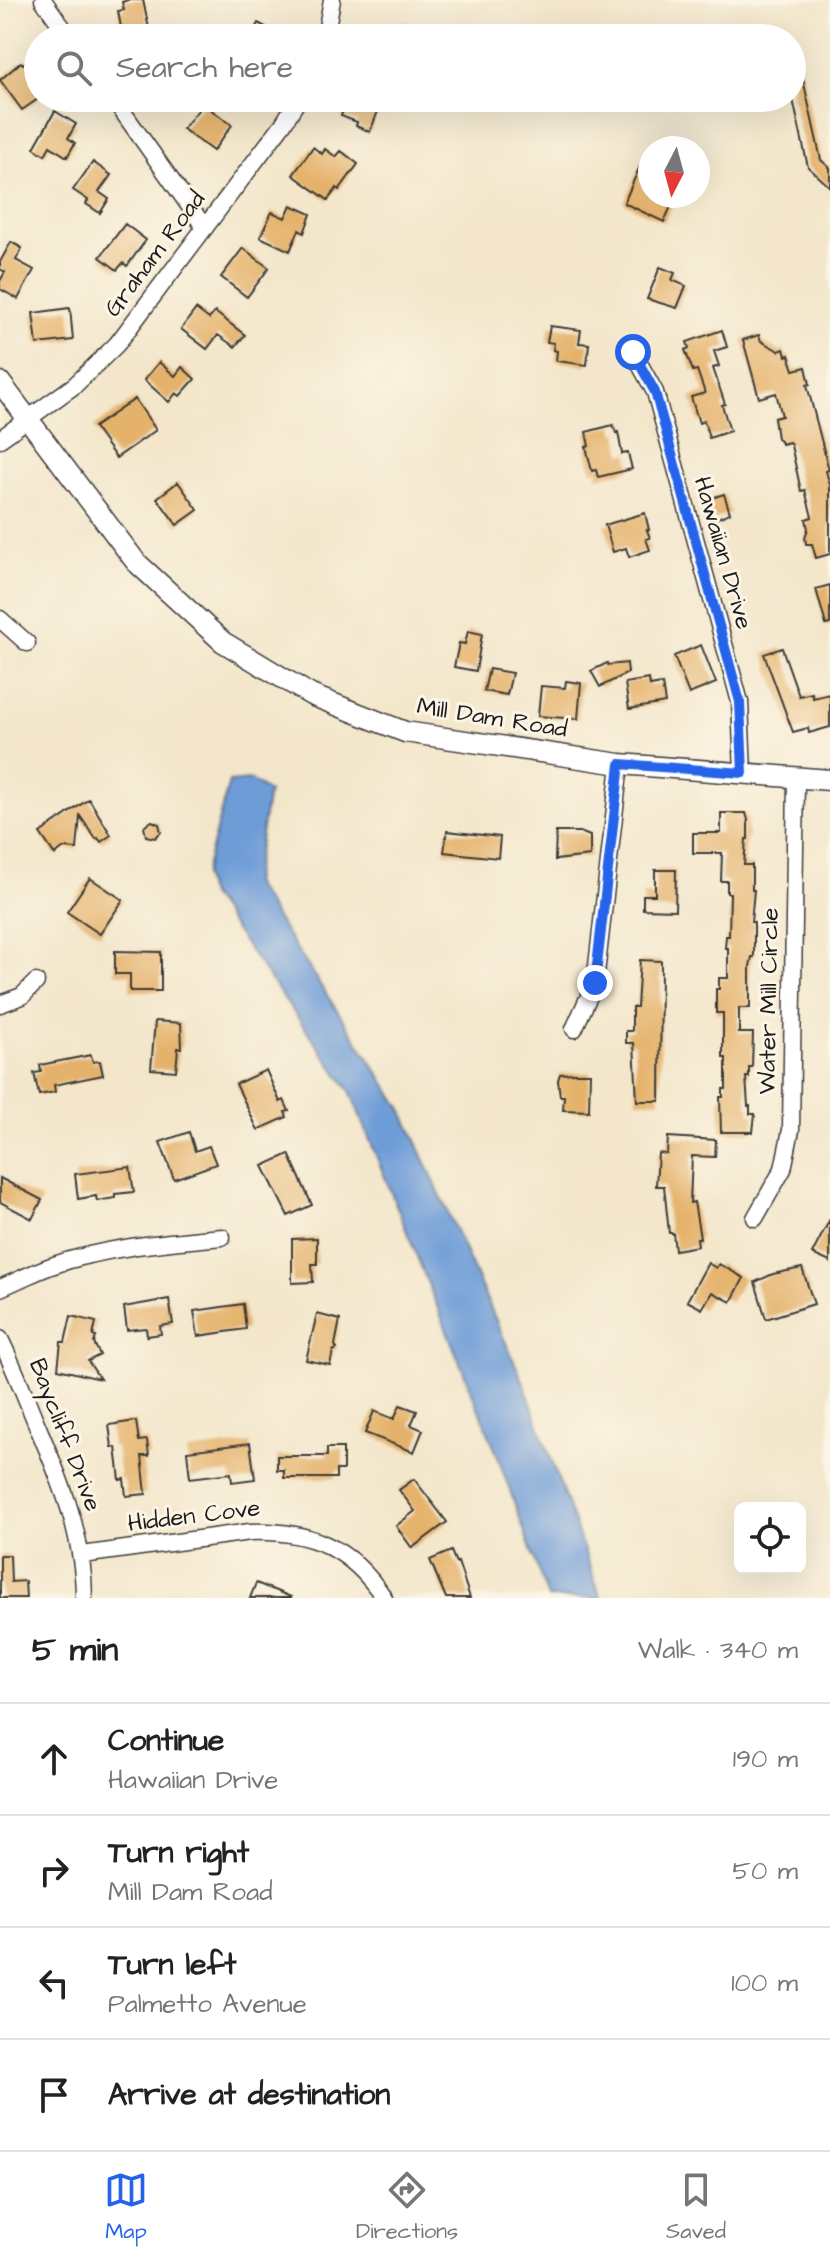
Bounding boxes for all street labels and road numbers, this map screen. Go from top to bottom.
street label: Graham Road [96,184,214,324]
street label: Hawaiian Drive [685,473,761,633]
street label: Mill Dam Road [414,689,570,747]
street label: Water Mill Circle [750,907,788,1095]
street label: Baycliff Drive [19,1354,110,1517]
street label: Hidden Cove [126,1491,262,1541]

